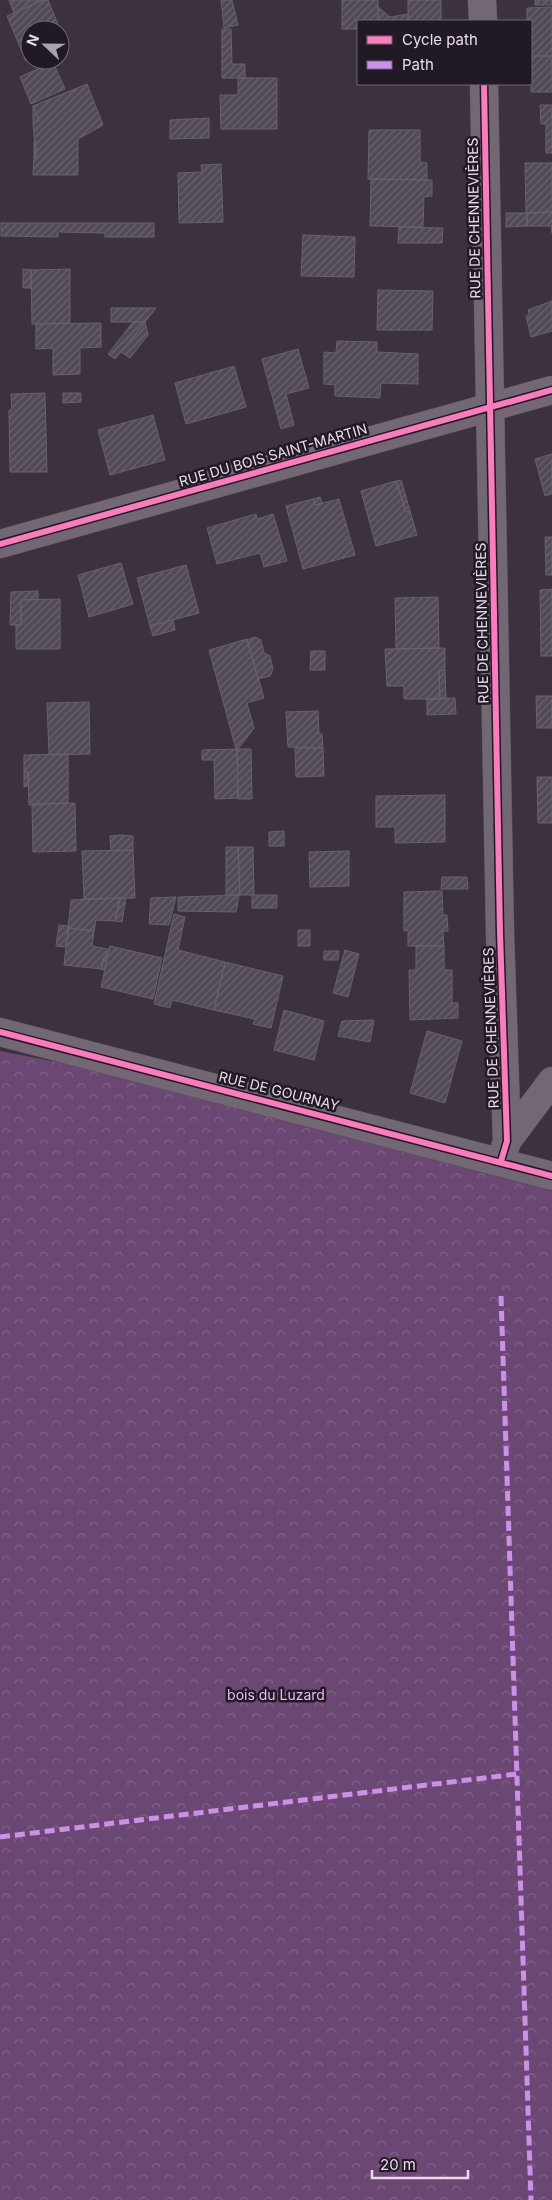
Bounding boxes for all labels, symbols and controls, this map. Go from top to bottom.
north arrow [20,20,70,70]
legend [357,20,532,85]
text: Cycle path [402,30,478,49]
text: N [23,32,42,48]
text: Path [402,55,434,74]
street label: RUE DE CHENNEVIÈRES [464,137,483,299]
street label: RUE DU BOIS SAINT-MARTIN [177,419,369,490]
street label: RUE DE CHENNEVIÈRES [472,542,491,704]
street label: RUE DE CHENNEVIÈRES [479,947,502,1109]
street label: RUE DE GOURNAY [217,1067,342,1114]
park label: bois du Luzard [227,1686,325,1703]
scale bar [372,2148,468,2180]
text: 20 m [380,2155,416,2174]

